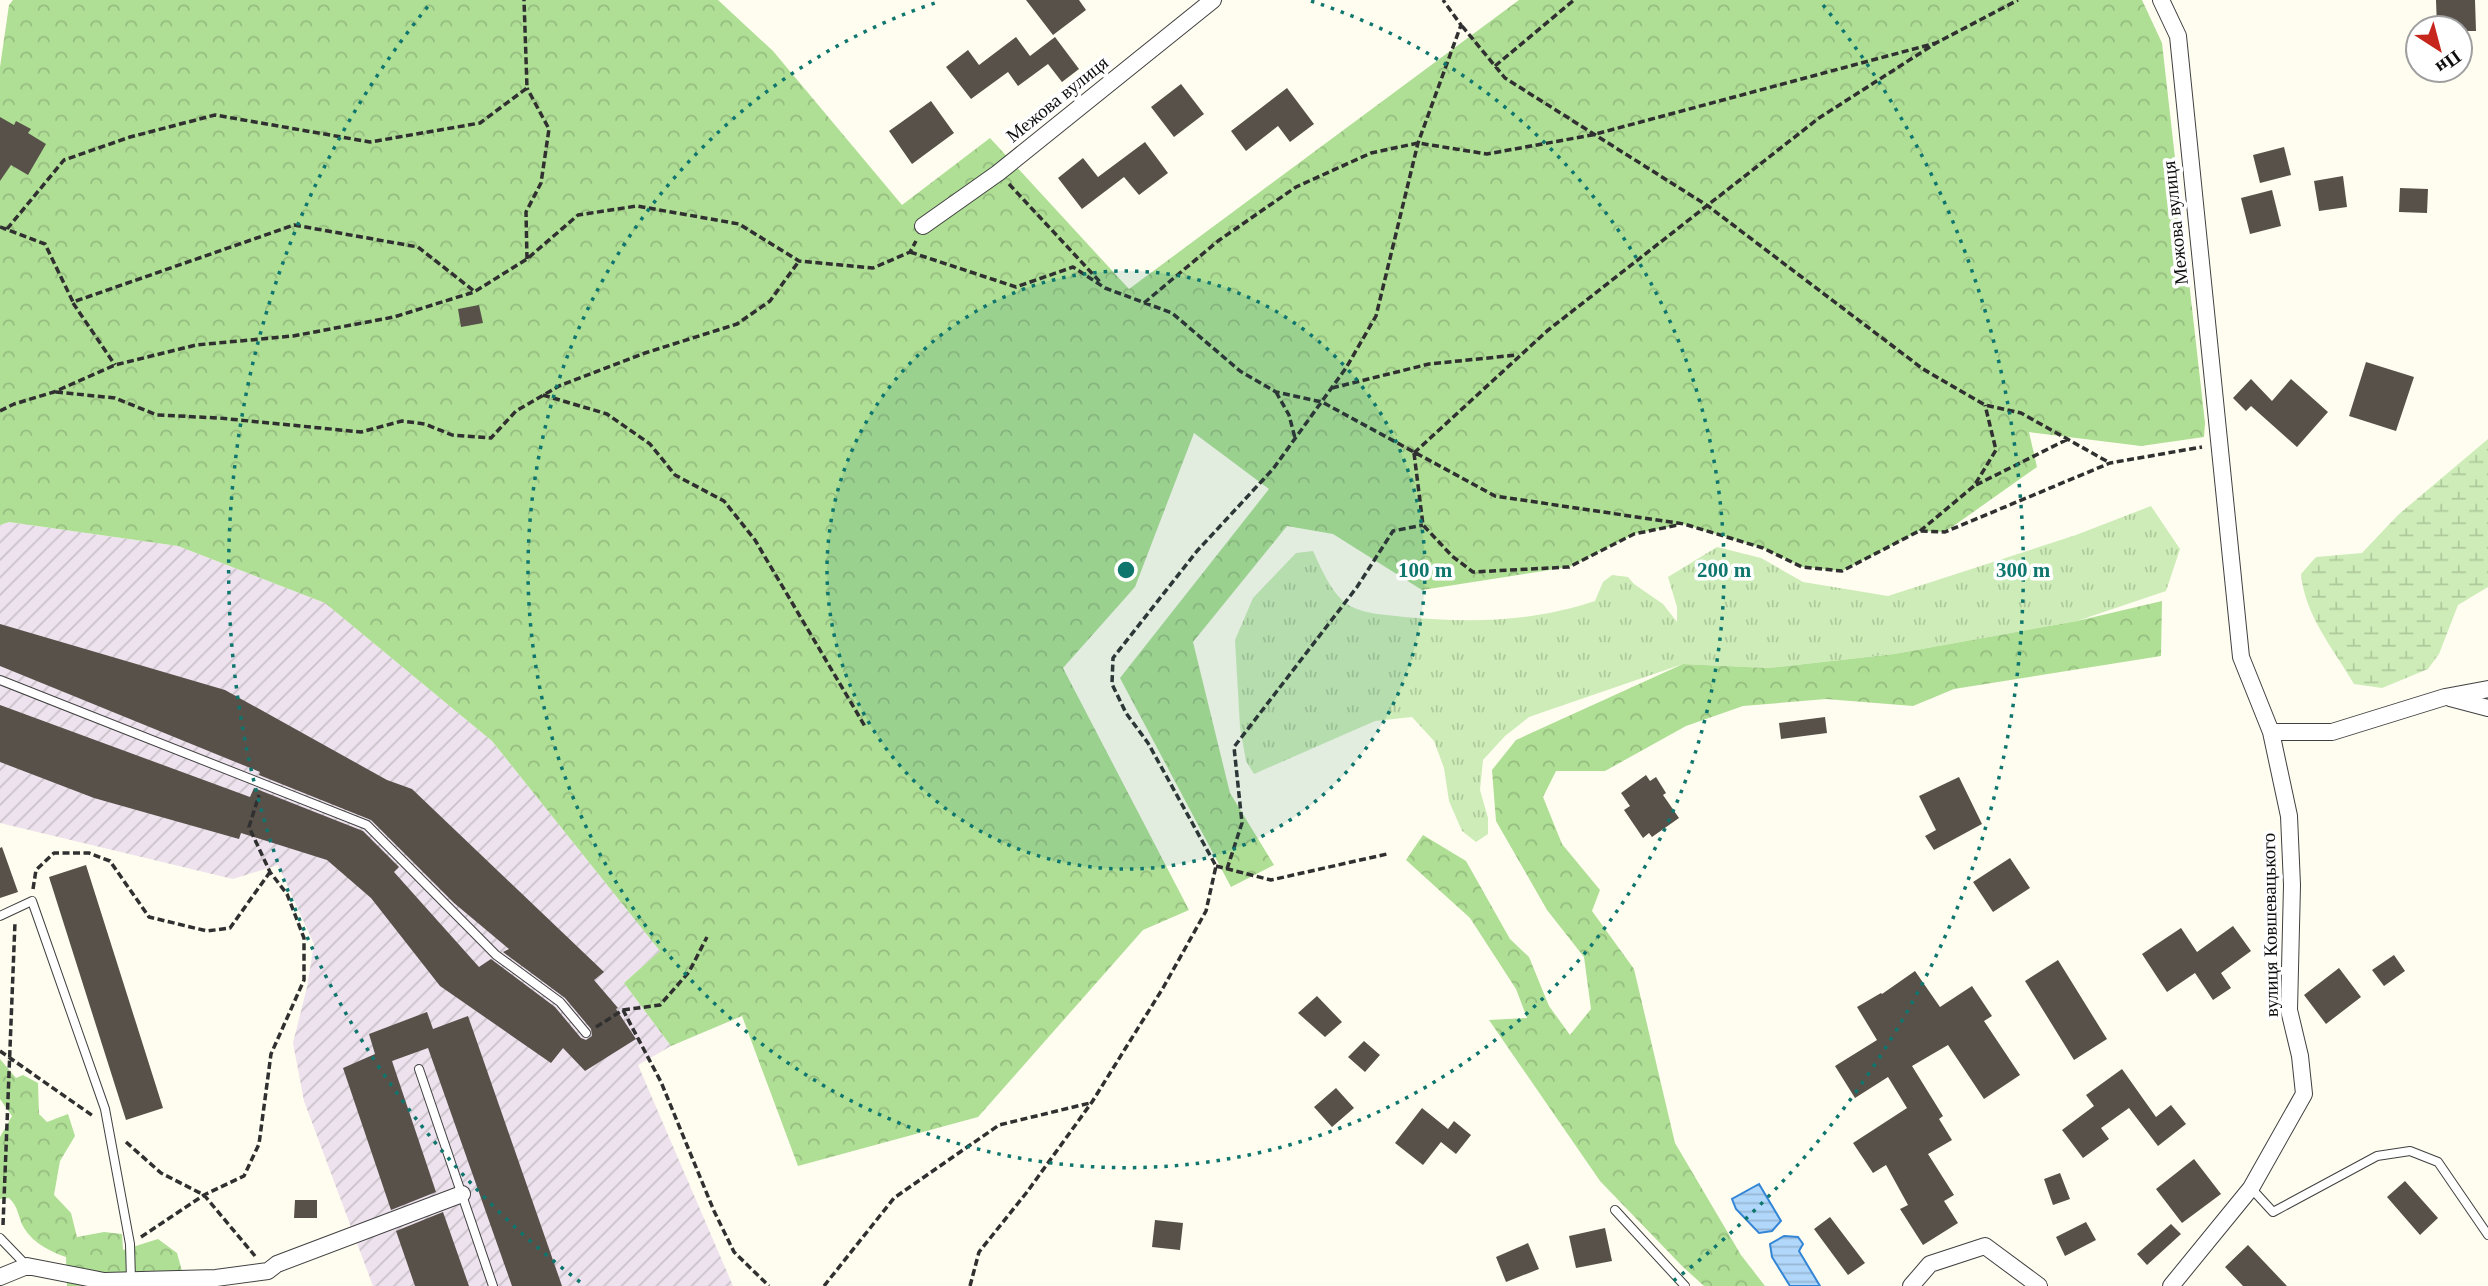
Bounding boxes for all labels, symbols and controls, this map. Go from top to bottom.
north arrow [2404,14,2474,84]
text: Пн [2432,46,2465,78]
street label: Межова вулиця [1002,51,1112,146]
street label: Межова вулиця [2158,160,2192,286]
centre of rings [1114,558,1138,582]
text: 100 m [1398,558,1453,582]
text: 200 m [1697,558,1752,582]
text: 300 m [1996,558,2051,582]
street label: вулиця Ковшевацького [2258,833,2282,1017]

